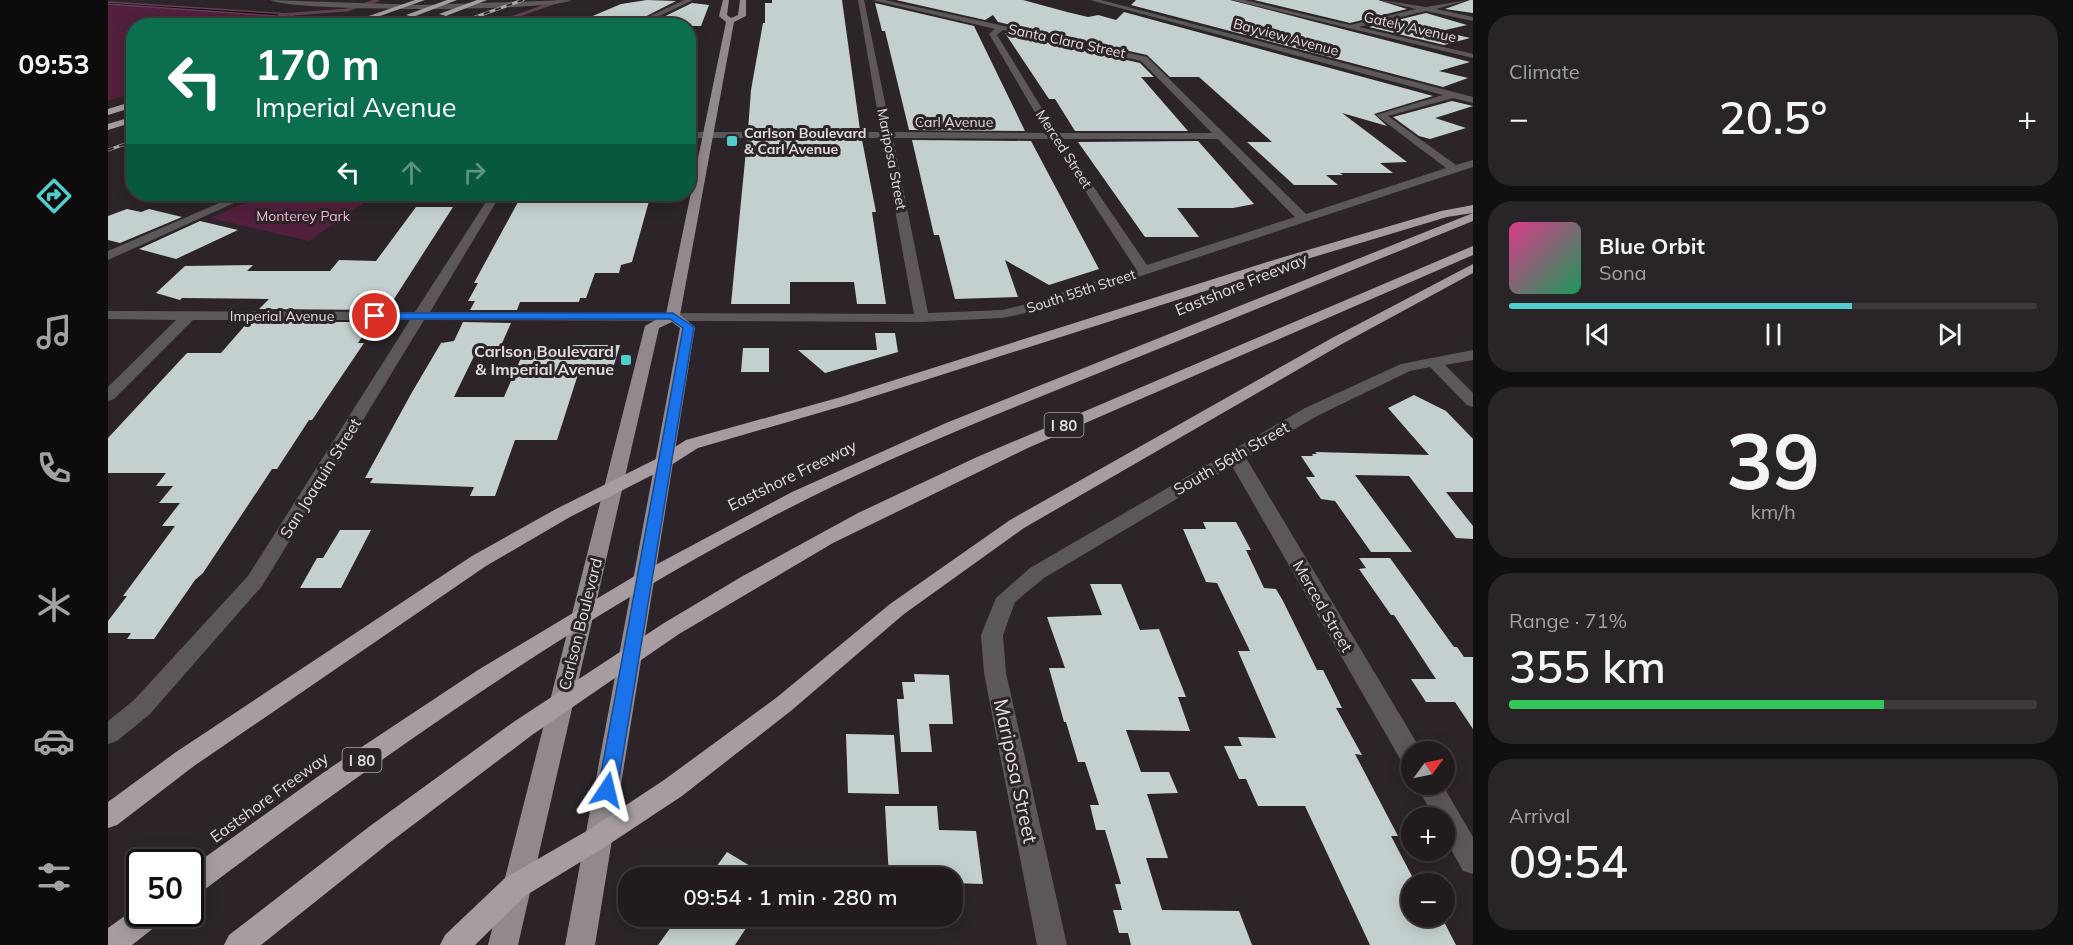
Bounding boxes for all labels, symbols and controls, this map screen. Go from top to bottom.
street label: Gately Avenue [1362,8,1458,46]
street label: Bayview Avenue [1231,14,1341,60]
street label: Santa Clara Street [1007,20,1127,62]
text: 170 m [255,38,380,91]
icon: left [156,42,234,120]
text: 09:53 [18,47,90,81]
text: Climate [1509,59,1580,84]
text: 20.5° [1719,89,1827,145]
text: Imperial Avenue [255,90,457,124]
text: − [1509,97,1529,138]
text: + [2017,97,2037,138]
street label: Merced Street [1032,106,1096,192]
street label: Mariposa Street [873,107,911,211]
street label: Carl Avenue [915,113,993,131]
place label: Carlson Boulevard & Carl Avenue [744,124,867,158]
marker: Carlson Boulevard & Carl Avenue [725,134,739,148]
icon: left [332,156,365,189]
icon: ahead [395,156,428,189]
icon: right [458,156,491,189]
icon: directions [33,175,75,217]
park label: Monterey Park [256,207,351,225]
text: Blue Orbit [1599,232,1705,260]
street label: Eastshore Freeway [1172,248,1311,320]
text: Sona [1599,260,1647,285]
street label: South 55th Street [1024,265,1138,317]
pin [349,290,400,341]
icon: arrive [358,299,391,332]
street label: Imperial Avenue [230,307,334,325]
icon: music [33,311,75,353]
icon: previous [1581,318,1614,351]
icon: pause [1757,318,1790,351]
icon: next [1933,318,1966,351]
place label: Carlson Boulevard & Imperial Avenue [474,341,614,379]
marker: Carlson Boulevard & Imperial Avenue [619,353,633,367]
text: 39 [1726,411,1820,509]
road number: I 80 [1044,413,1084,437]
street label: San Joaquin Street [275,414,365,542]
street label: South 56th Street [1170,417,1293,499]
street label: Eastshore Freeway [724,435,860,515]
icon: phone [33,447,75,489]
text: km/h [1750,499,1796,524]
street label: Carlson Boulevard [554,556,606,692]
street label: Merced Street [1289,557,1358,656]
icon: climate [33,584,75,626]
text: Range · 71% [1509,608,1627,633]
text: 355 km [1509,638,1666,694]
street label: Mariposa Street [988,696,1044,846]
icon: car [33,720,75,762]
north arrow [1401,741,1455,795]
map controls [1401,741,1455,927]
street label: Eastshore Freeway [206,747,332,847]
road number: I 80 [342,748,382,772]
position arrow [575,758,639,822]
text: Arrival [1509,803,1570,828]
button: + [1401,807,1455,861]
text: 09:54 [1509,833,1628,889]
speed limit sign: 50 [126,849,204,927]
icon: filters [33,856,75,898]
button: − [1401,873,1455,927]
text: 09:54 · 1 min · 280 m [683,883,898,911]

